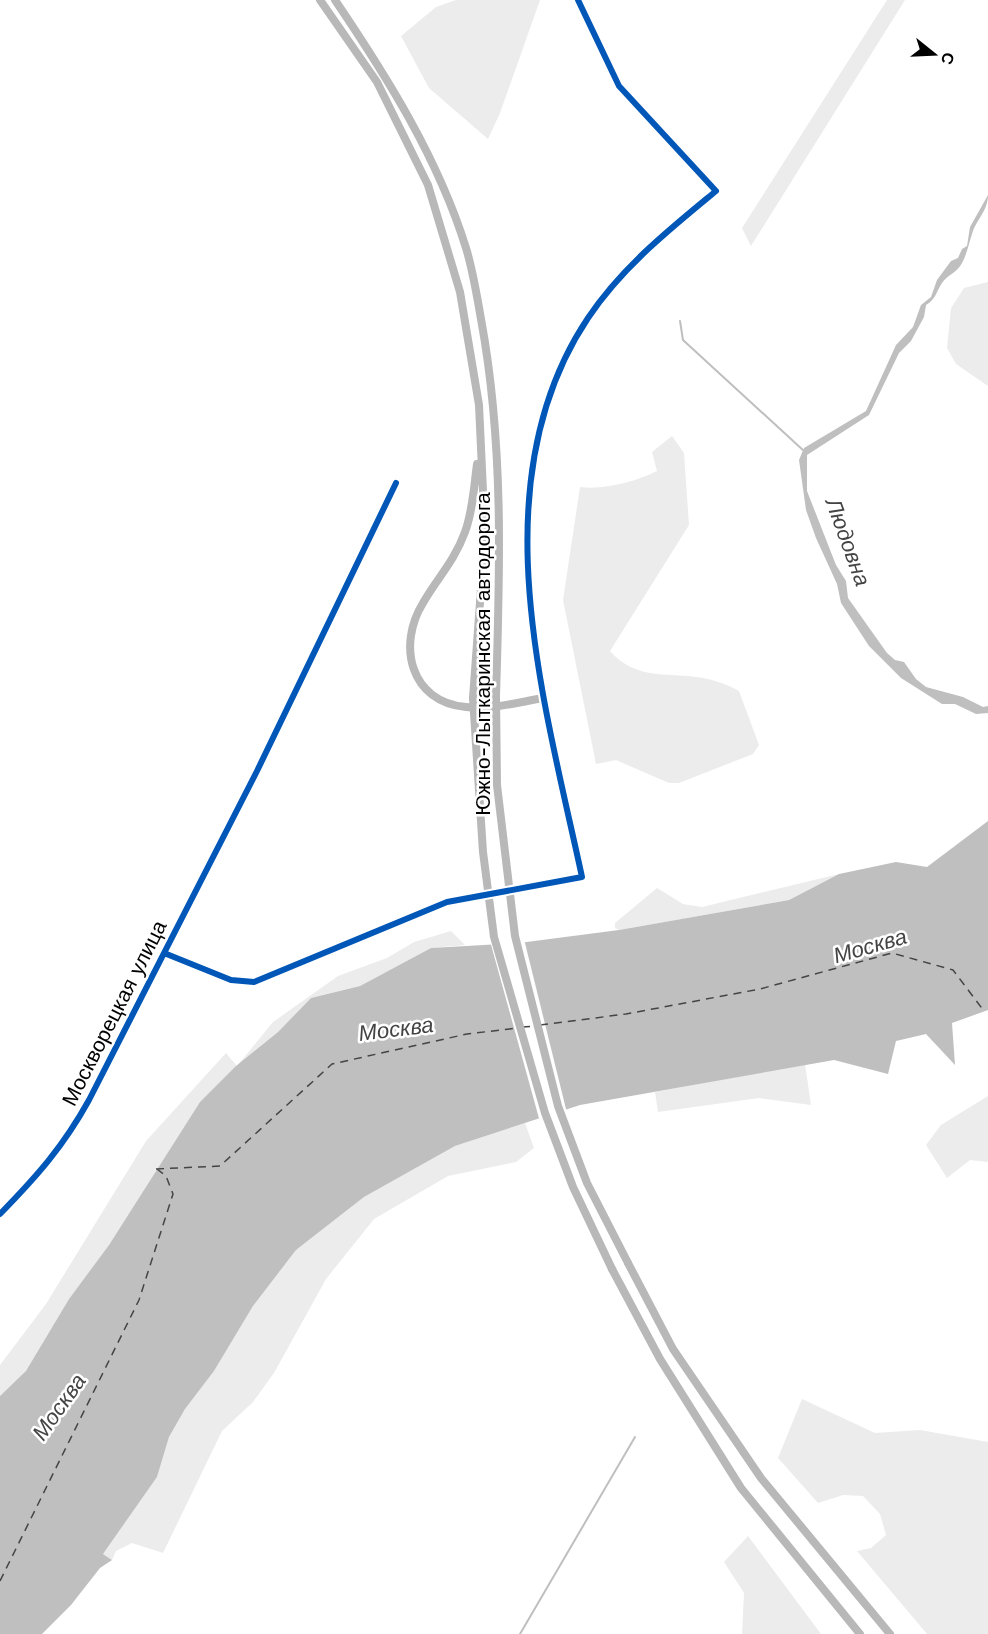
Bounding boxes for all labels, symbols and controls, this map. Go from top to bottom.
north arrow [904,24,964,84]
text: С [937,50,959,67]
street label: Южно-Лыткаринская автодорога [470,492,495,816]
water label: Людовна [820,493,875,589]
street label: Москворецкая улица [56,916,172,1110]
water label: Москва [830,924,910,968]
water label: Москва [357,1012,435,1046]
water label: Москва [27,1369,91,1445]

